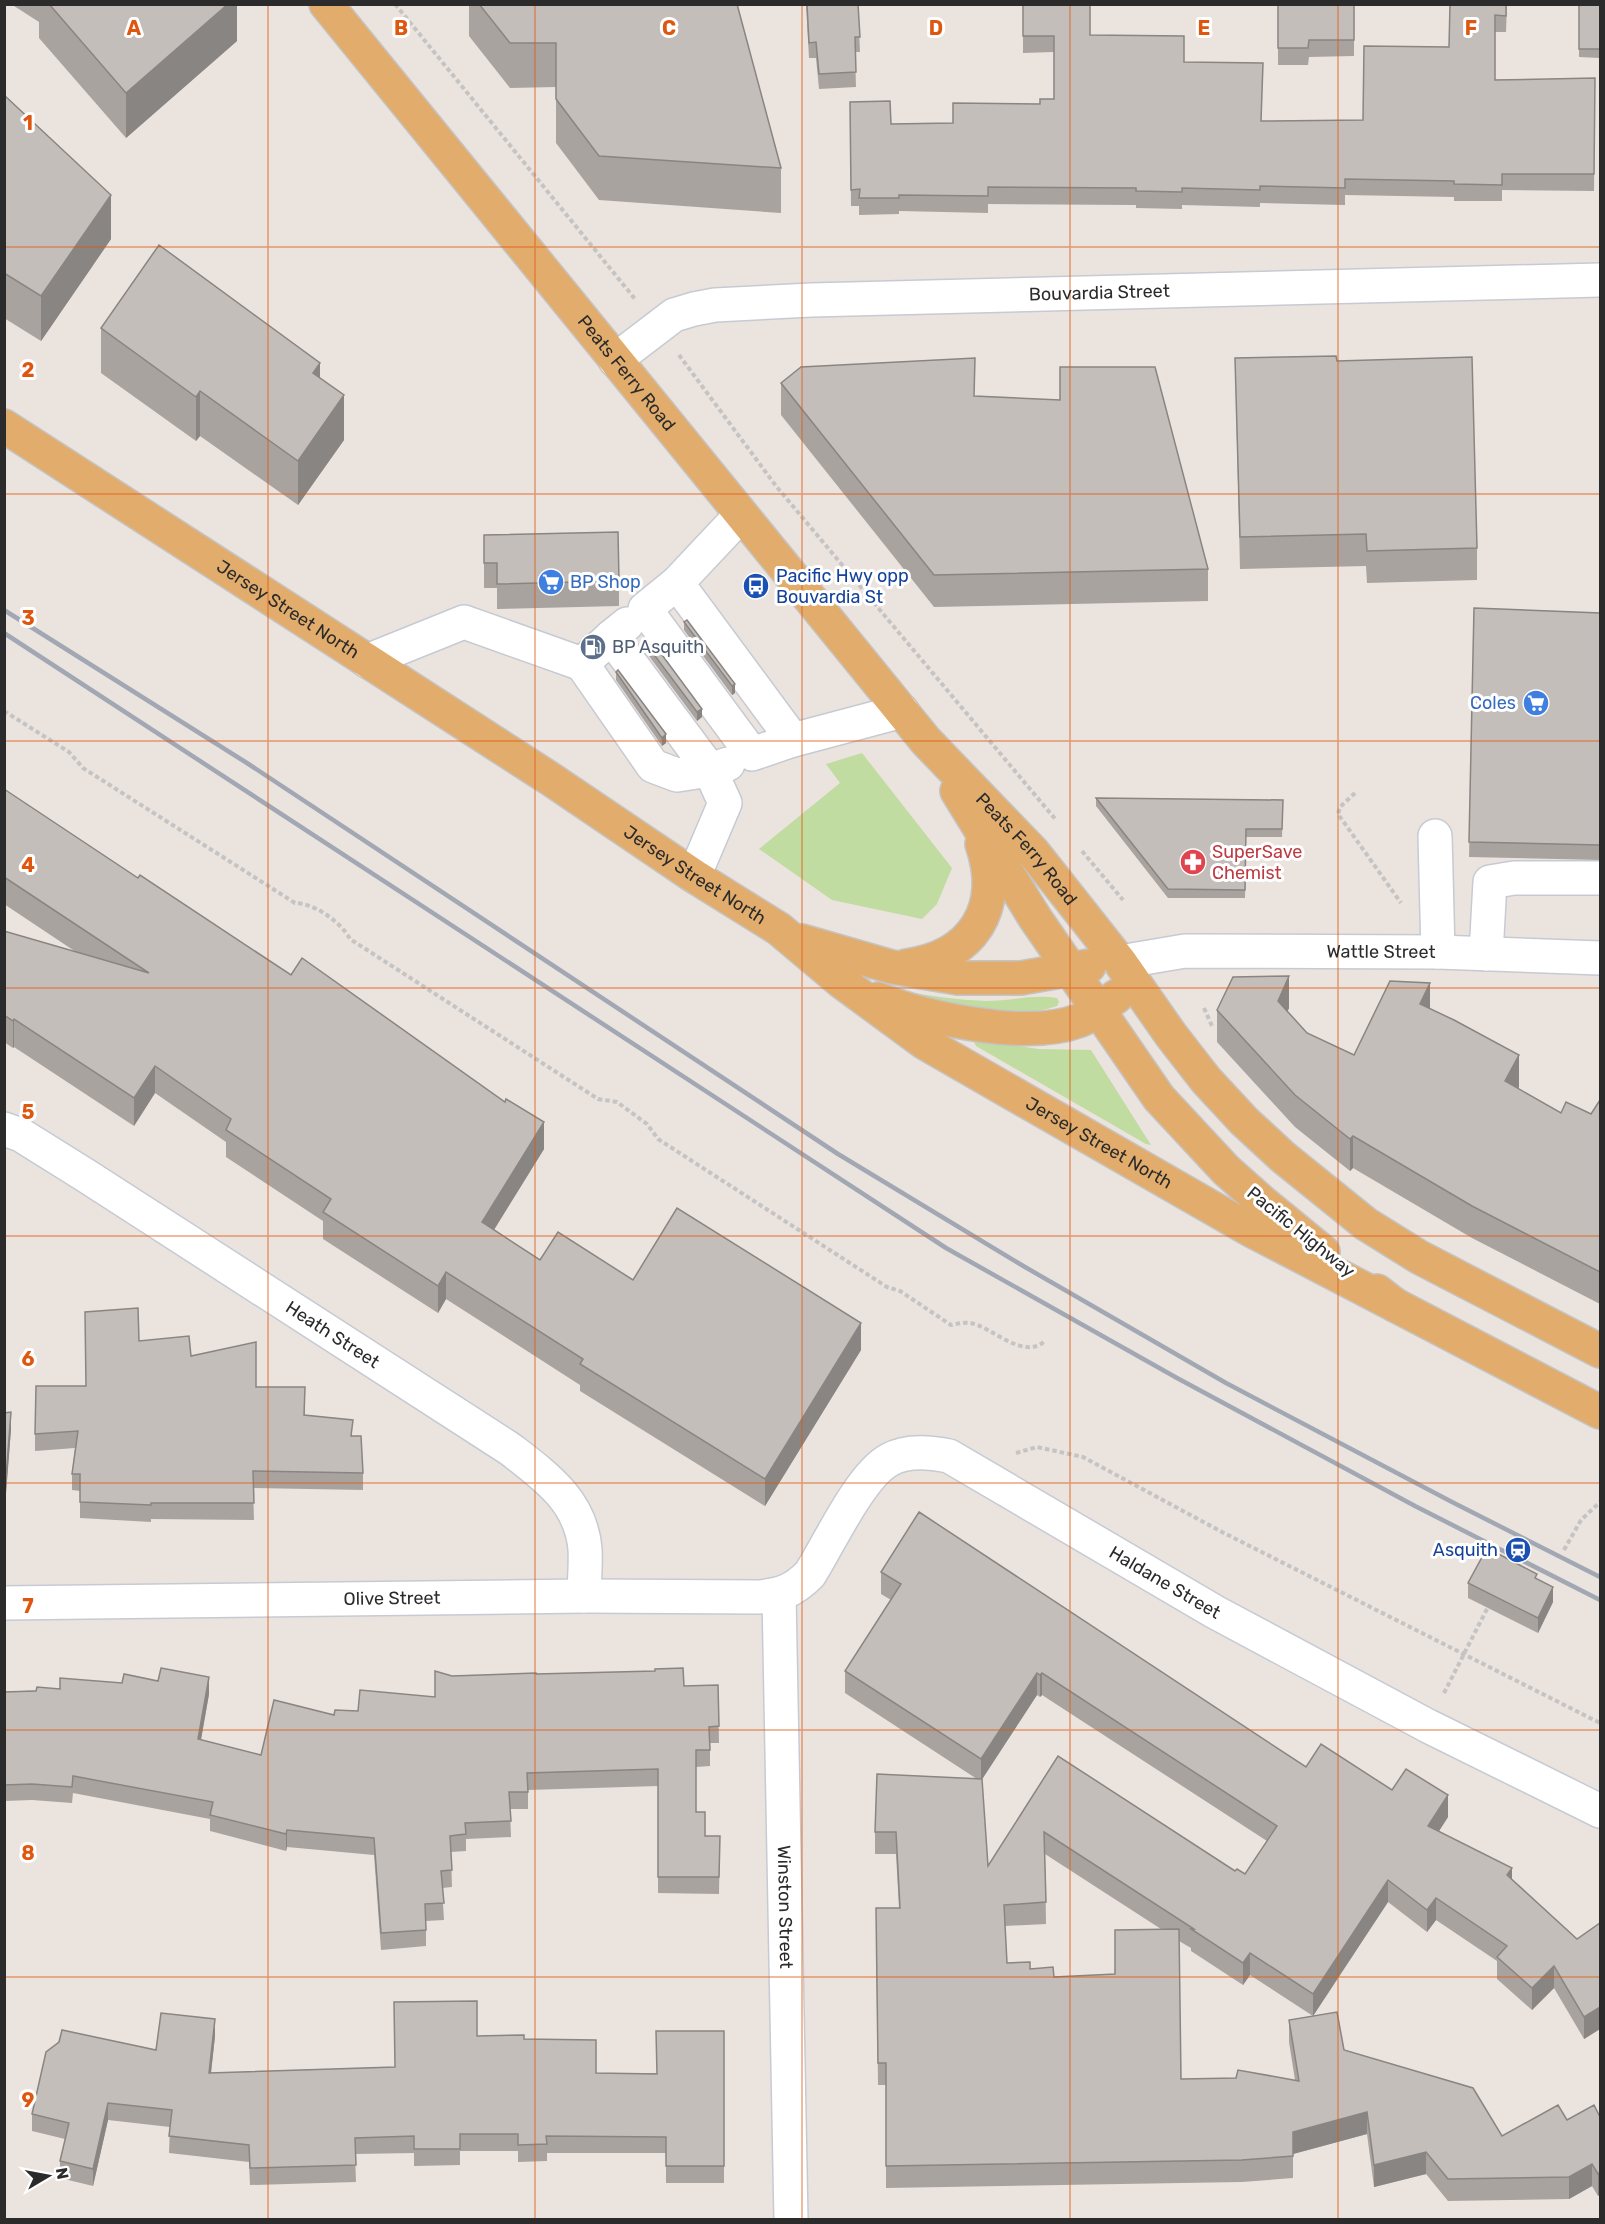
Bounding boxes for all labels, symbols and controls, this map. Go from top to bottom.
text: A [127,16,142,40]
text: B [394,16,408,40]
text: C [662,16,676,40]
text: D [929,16,943,40]
text: E [1198,16,1210,40]
text: F [1465,16,1477,40]
text: 1 [23,111,33,135]
street label: Bouvardia Street [1029,280,1170,305]
street label: Peats Ferry Road [573,311,680,435]
text: 2 [22,358,35,382]
street label: Jersey Street North [212,555,363,664]
place label: Pacific Hwy opp Bouvardia St [776,565,909,608]
supermarket icon: BP Shop [536,567,566,597]
place label: BP Shop [570,571,641,593]
bus stop icon: Pacific Hwy opp Bouvardia St [741,571,771,601]
text: 3 [21,606,35,630]
fuel station icon: BP Asquith [578,632,608,662]
place label: BP Asquith [612,636,704,658]
supermarket icon: Coles [1521,688,1551,718]
place label: Coles [1470,692,1516,714]
street label: Peats Ferry Road [971,788,1082,910]
street label: Jersey Street North [619,821,770,929]
place label: SuperSave Chemist [1212,841,1302,884]
pharmacy icon: SuperSave Chemist [1178,847,1208,877]
text: 4 [21,853,35,877]
street label: Wattle Street [1327,941,1436,963]
street label: Jersey Street North [1022,1092,1176,1194]
text: 5 [22,1100,35,1124]
street label: Pacific Highway [1243,1182,1359,1282]
street label: Heath Street [281,1296,384,1373]
text: 6 [21,1347,35,1371]
station icon: Asquith [1503,1535,1533,1565]
place label: Asquith [1433,1539,1498,1561]
street label: Haldane Street [1105,1541,1224,1624]
street label: Olive Street [343,1587,441,1610]
text: 7 [22,1594,34,1618]
text: 8 [21,1841,35,1865]
street label: Winston Street [773,1845,797,1969]
text: 9 [22,2088,35,2112]
north arrow [18,2146,78,2206]
text: N [52,2166,73,2181]

